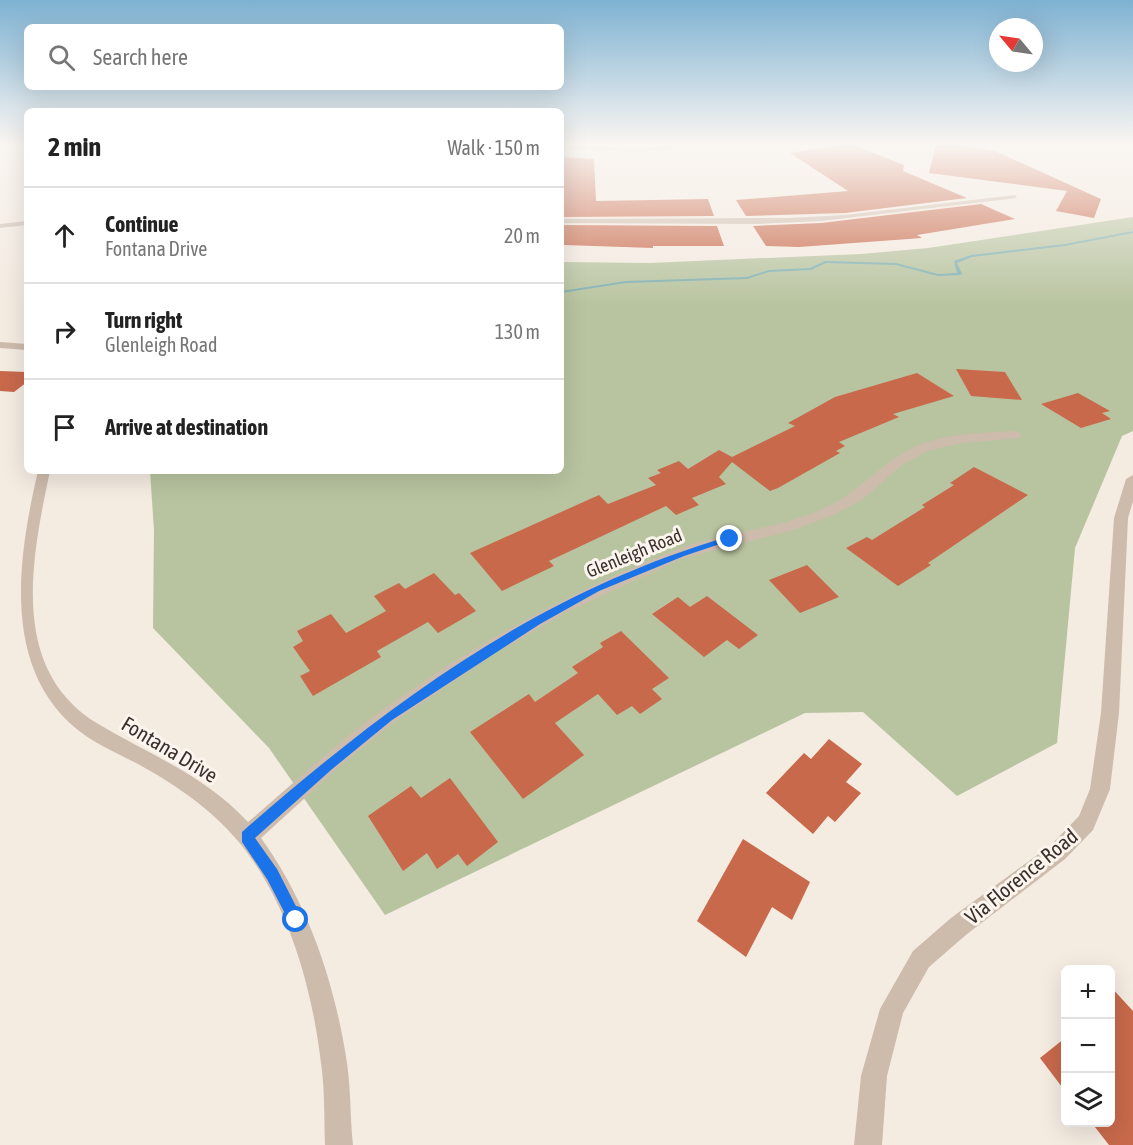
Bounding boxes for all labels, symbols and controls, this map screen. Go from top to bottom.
north arrow [989,18,1043,72]
search box [24,24,564,90]
icon: search [45,41,78,74]
text: Search here [93,44,188,70]
text: 2 min [48,132,101,162]
text: Walk · 150 m [448,136,540,159]
text: Continue [105,211,179,237]
icon: ahead [48,219,81,252]
text: 20 m [504,224,540,247]
text: Fontana Drive [105,237,207,260]
text: Turn right [105,307,182,333]
icon: right [48,315,81,348]
text: 130 m [495,320,540,343]
text: Glenleigh Road [105,333,217,356]
icon: arrive [48,411,81,444]
text: Arrive at destination [105,414,268,440]
street label: Glenleigh Road [583,524,685,582]
route end [716,525,742,551]
street label: Fontana Drive [118,711,222,787]
street label: Via Florence Road [960,823,1082,929]
route start [282,906,308,932]
map controls [1061,965,1115,1127]
button: + [1061,965,1115,1019]
button: − [1061,1019,1115,1073]
button: layers [1061,1073,1115,1127]

